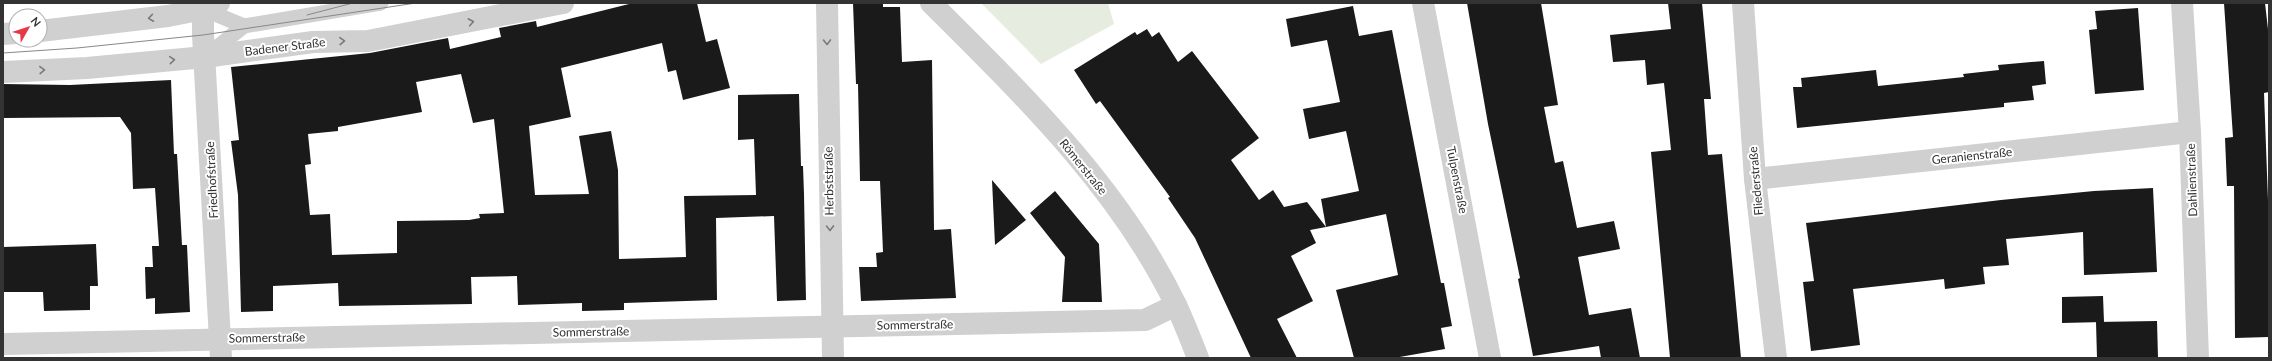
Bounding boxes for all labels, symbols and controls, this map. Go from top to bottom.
north arrow [8,8,48,48]
one-way arrow [148,13,154,22]
text: N [28,14,44,29]
one-way arrow [468,18,474,27]
street label: Badener Straße [244,34,326,59]
one-way arrow [339,37,345,46]
one-way arrow [823,39,832,45]
one-way arrow [169,56,175,65]
one-way arrow [39,66,45,74]
street label: Römerstraße [1056,136,1110,198]
street label: Friedhofstraße [202,141,221,219]
street label: Dahlienstraße [2183,143,2200,217]
street label: Geranienstraße [1931,144,2013,167]
street label: Tulpenstraße [1444,145,1471,215]
street label: Herbststraße [820,146,837,216]
street label: Fliederstraße [1745,146,1766,216]
one-way arrow [826,225,834,231]
street label: Sommerstraße [877,316,953,333]
street label: Sommerstraße [553,323,629,340]
street label: Sommerstraße [229,329,305,346]

